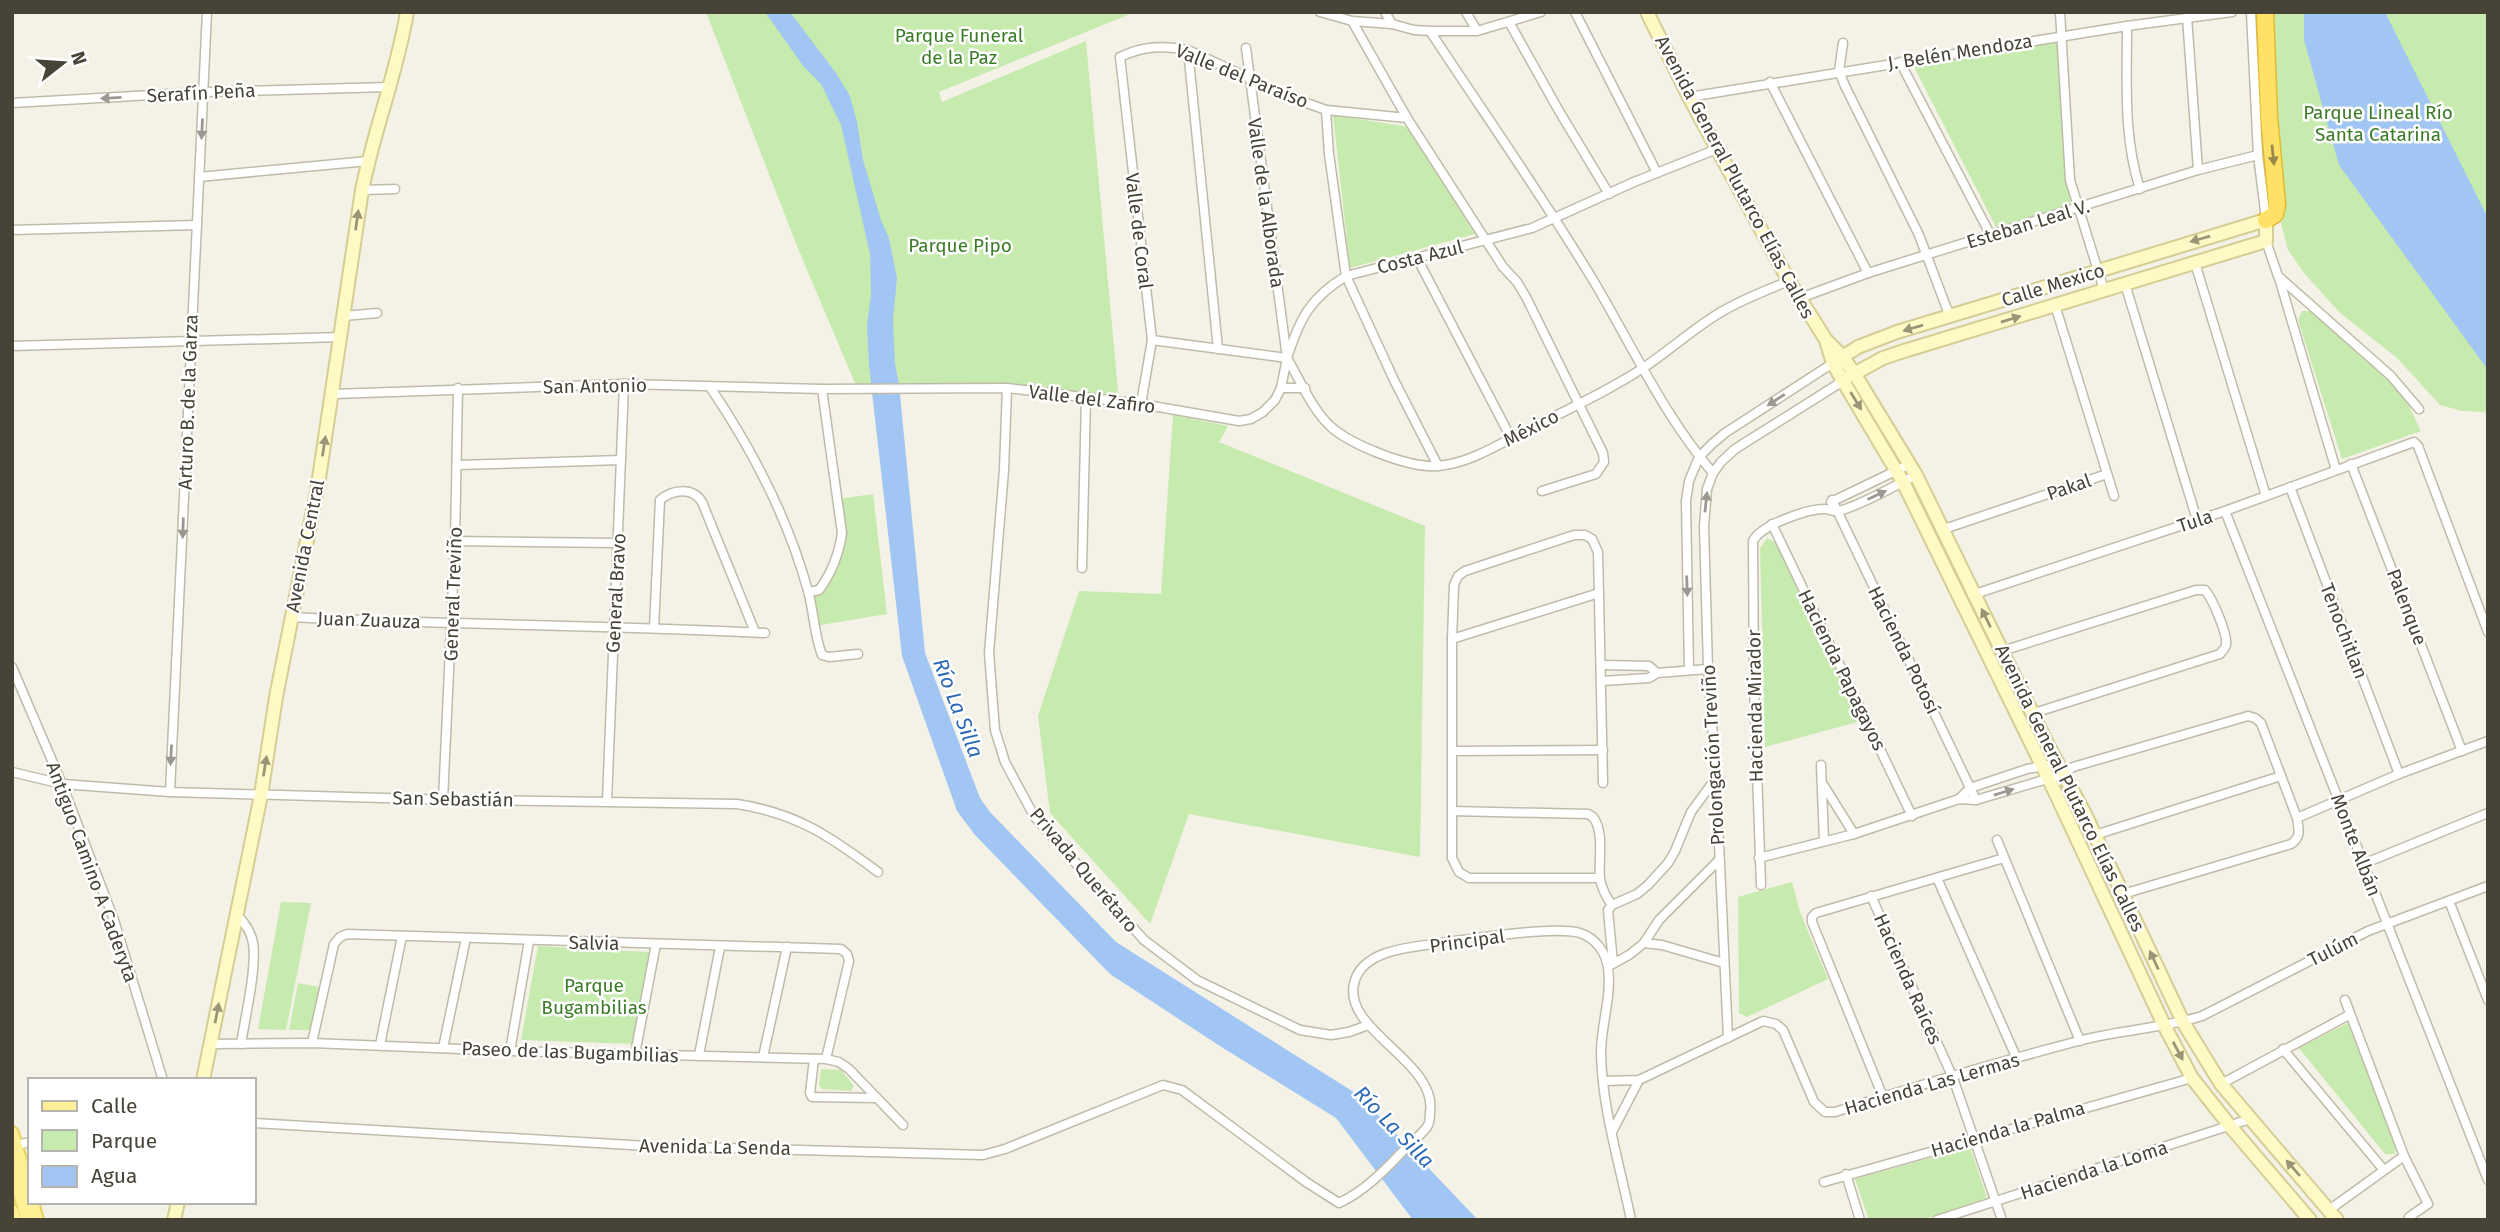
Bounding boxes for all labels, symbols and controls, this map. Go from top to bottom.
park label: Parque Funeral de la Paz [895,24,1024,69]
north arrow [28,28,98,98]
street label: J. Belén Mendoza [1886,29,2034,75]
street label: Avenida General Plutarco Elías Calles [1650,32,1820,322]
street label: Valle del Paraíso [1172,39,1312,113]
text: N [66,49,92,68]
street label: Serafín Peña [146,79,256,107]
one-way arrow [100,92,122,103]
park label: Parque Lineal Río Santa Catarina [2303,101,2453,146]
street label: Valle de la Alborada [1243,116,1289,290]
one-way arrow [196,119,207,141]
one-way arrow [2267,144,2278,166]
street label: Valle de Coral [1120,172,1158,291]
street label: Esteban Leal V. [1964,194,2092,254]
one-way arrow [352,209,363,231]
park label: Parque Pipo [908,234,1012,257]
one-way arrow [2190,234,2211,244]
street label: Costa Azul [1375,235,1466,279]
street label: Calle Mexico [1999,258,2107,312]
one-way arrow [2001,313,2022,323]
street label: Arturo B. de la Garza [173,314,203,490]
one-way arrow [1902,323,1923,333]
street label: San Antonio [543,374,647,398]
street label: Valle del Zafiro [1027,380,1157,418]
one-way arrow [1849,391,1862,411]
one-way arrow [1766,394,1785,407]
street label: México [1499,404,1563,452]
one-way arrow [319,434,330,456]
street label: Pakal [2044,469,2095,505]
street label: Avenida Central [281,477,329,614]
one-way arrow [1867,489,1887,500]
one-way arrow [1701,491,1712,513]
street label: Tula [2174,505,2216,537]
one-way arrow [178,517,189,539]
street label: General Treviño [439,526,467,662]
street label: General Bravo [601,533,631,653]
street label: Palenque [2382,566,2432,648]
one-way arrow [1681,576,1692,598]
street label: Tenochitlan [2315,580,2373,682]
street label: Hacienda Potosí [1863,582,1945,718]
street label: Hacienda Papagayos [1793,586,1891,754]
street label: Juan Zuauza [317,607,421,633]
one-way arrow [1980,608,1992,628]
street label: Hacienda Mirador [1742,629,1768,783]
street label: Avenida General Plutarco Elías Calles [1990,640,2150,936]
water label: Río La Silla [927,655,989,761]
street label: Prolongación Treviño [1697,664,1729,846]
one-way arrow [166,744,177,766]
one-way arrow [260,754,271,776]
street label: Antiguo Camino A Caderyta [41,759,143,985]
street label: San Sebastián [392,786,514,812]
one-way arrow [1993,786,2014,796]
street label: Monte Albán [2326,790,2386,900]
street label: Privada Querétaro [1025,803,1143,937]
street label: Hacienda Raíces [1869,910,1947,1048]
street label: Principal [1428,924,1507,958]
street label: Tulúm [2304,927,2362,971]
street label: Salvia [568,931,620,955]
one-way arrow [2148,950,2159,971]
park label: Parque Bugambilias [541,974,647,1019]
one-way arrow [212,1002,223,1024]
street label: Paseo de las Bugambilias [461,1037,679,1067]
one-way arrow [2172,1041,2184,1061]
street label: Hacienda Las Lermas [1842,1048,2022,1120]
legend [28,1078,256,1204]
water label: Río La Silla [1348,1080,1440,1174]
text: Calle [91,1093,137,1119]
street label: Hacienda la Palma [1928,1096,2088,1162]
text: Parque [91,1128,157,1154]
street label: Avenida La Senda [639,1134,791,1160]
street label: Hacienda la Loma [2017,1135,2171,1205]
one-way arrow [2285,1159,2301,1177]
text: Agua [91,1163,137,1189]

